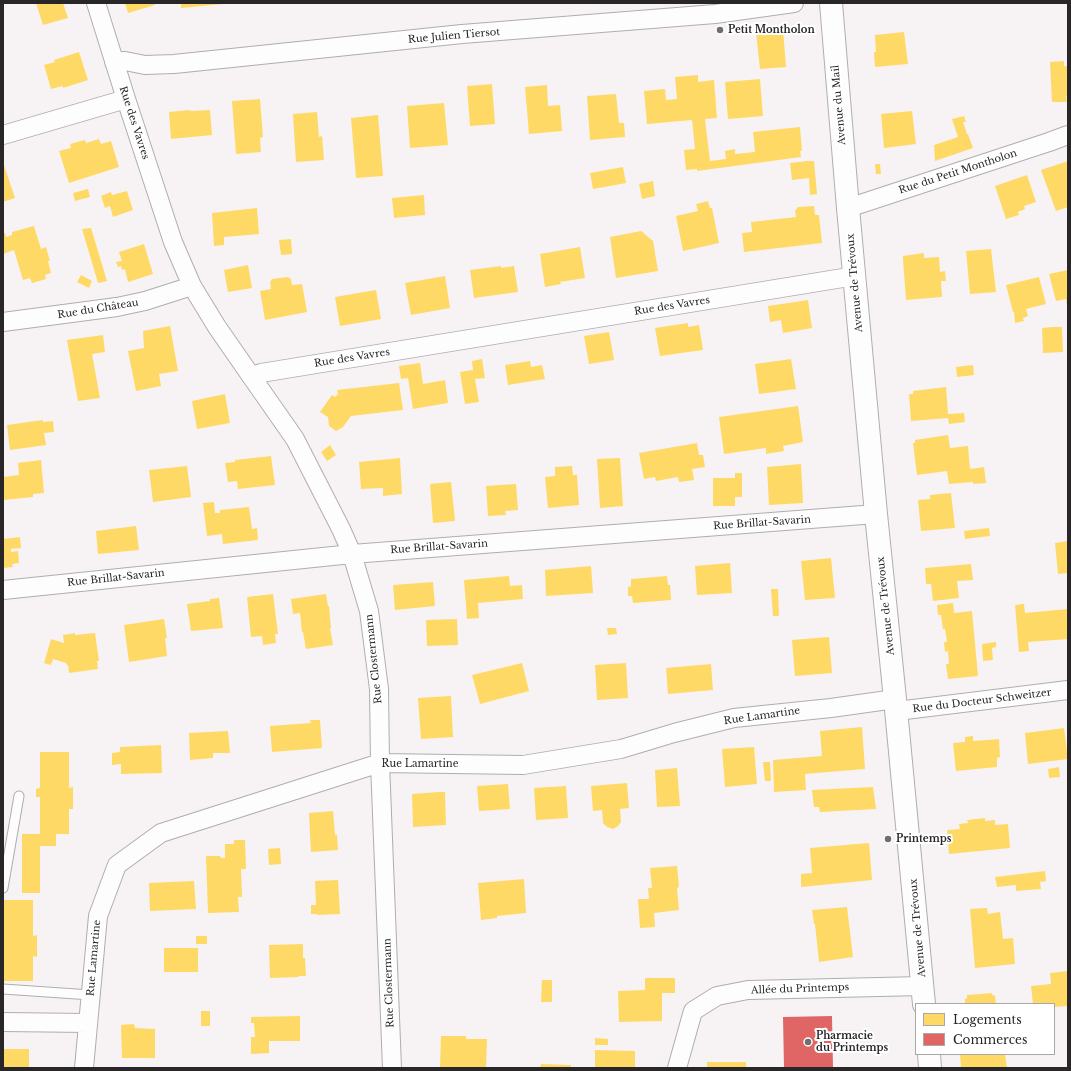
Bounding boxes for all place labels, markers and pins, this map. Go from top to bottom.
place label: Petit Montholon [728,24,815,36]
marker: Petit Montholon [715,25,725,35]
place label: Printemps [896,833,951,845]
marker: Printemps [883,834,893,844]
place label: Pharmacie du Printemps [816,1030,888,1054]
marker: Pharmacie du Printemps [803,1037,813,1047]

